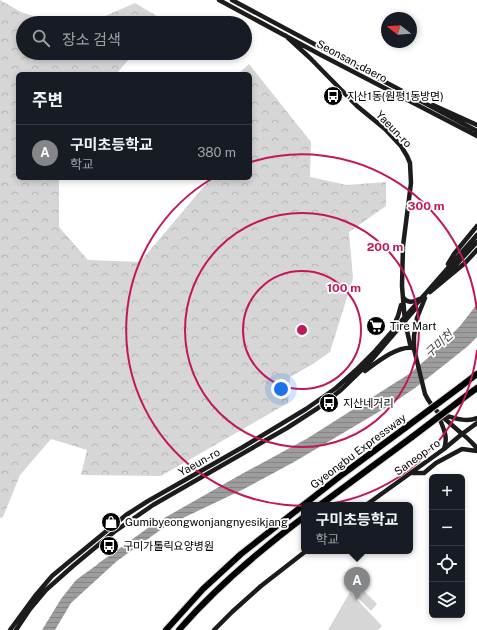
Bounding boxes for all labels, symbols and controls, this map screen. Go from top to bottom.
north arrow [381,12,417,48]
search box [16,16,252,60]
icon: search [30,27,52,49]
text: 장소 검색 [62,31,121,48]
street label: Seonsan-daero [315,37,389,85]
bus stop icon: 지산1동(원평1동방면) [322,85,344,107]
text: 주변 [32,90,63,110]
place label: 지산1동(원평1동방면) [347,90,444,102]
street label: Yaeun-ro [374,108,414,150]
text: 구미초등학교 [70,136,153,153]
text: A [40,145,50,160]
text: 380 m [197,145,236,160]
text: 학교 [70,157,94,172]
text: 300 m [408,199,445,213]
text: 200 m [367,240,403,254]
text: 100 m [327,281,361,295]
supermarket icon: Tire Mart [365,315,387,337]
place label: Tire Mart [390,320,437,332]
centre of rings [295,323,309,337]
water label: 구미천 [422,326,457,360]
your location [271,379,291,399]
bus stop icon: 지산네거리 [318,392,340,414]
place label: 지산네거리 [343,397,394,409]
street label: Gyeongbu Expressway [308,411,408,491]
street label: Saneop-ro [392,436,442,478]
street label: Yaeun-ro [176,446,222,478]
map controls [429,474,465,618]
button: + [429,474,465,510]
popup [301,502,413,554]
button: − [429,510,465,546]
shop icon: Gumibyeongwonjangnyesikjang [100,511,122,533]
text: 구미초등학교 [316,511,398,528]
place label: Gumibyeongwonjangnyesikjang [125,516,288,528]
text: 학교 [316,532,340,547]
bus stop icon: 구미가톨릭요양병원 [98,535,120,557]
place label: 구미가톨릭요양병원 [123,540,214,552]
button: locate [429,546,465,582]
pin: A [344,567,370,600]
button: layers [429,582,465,618]

